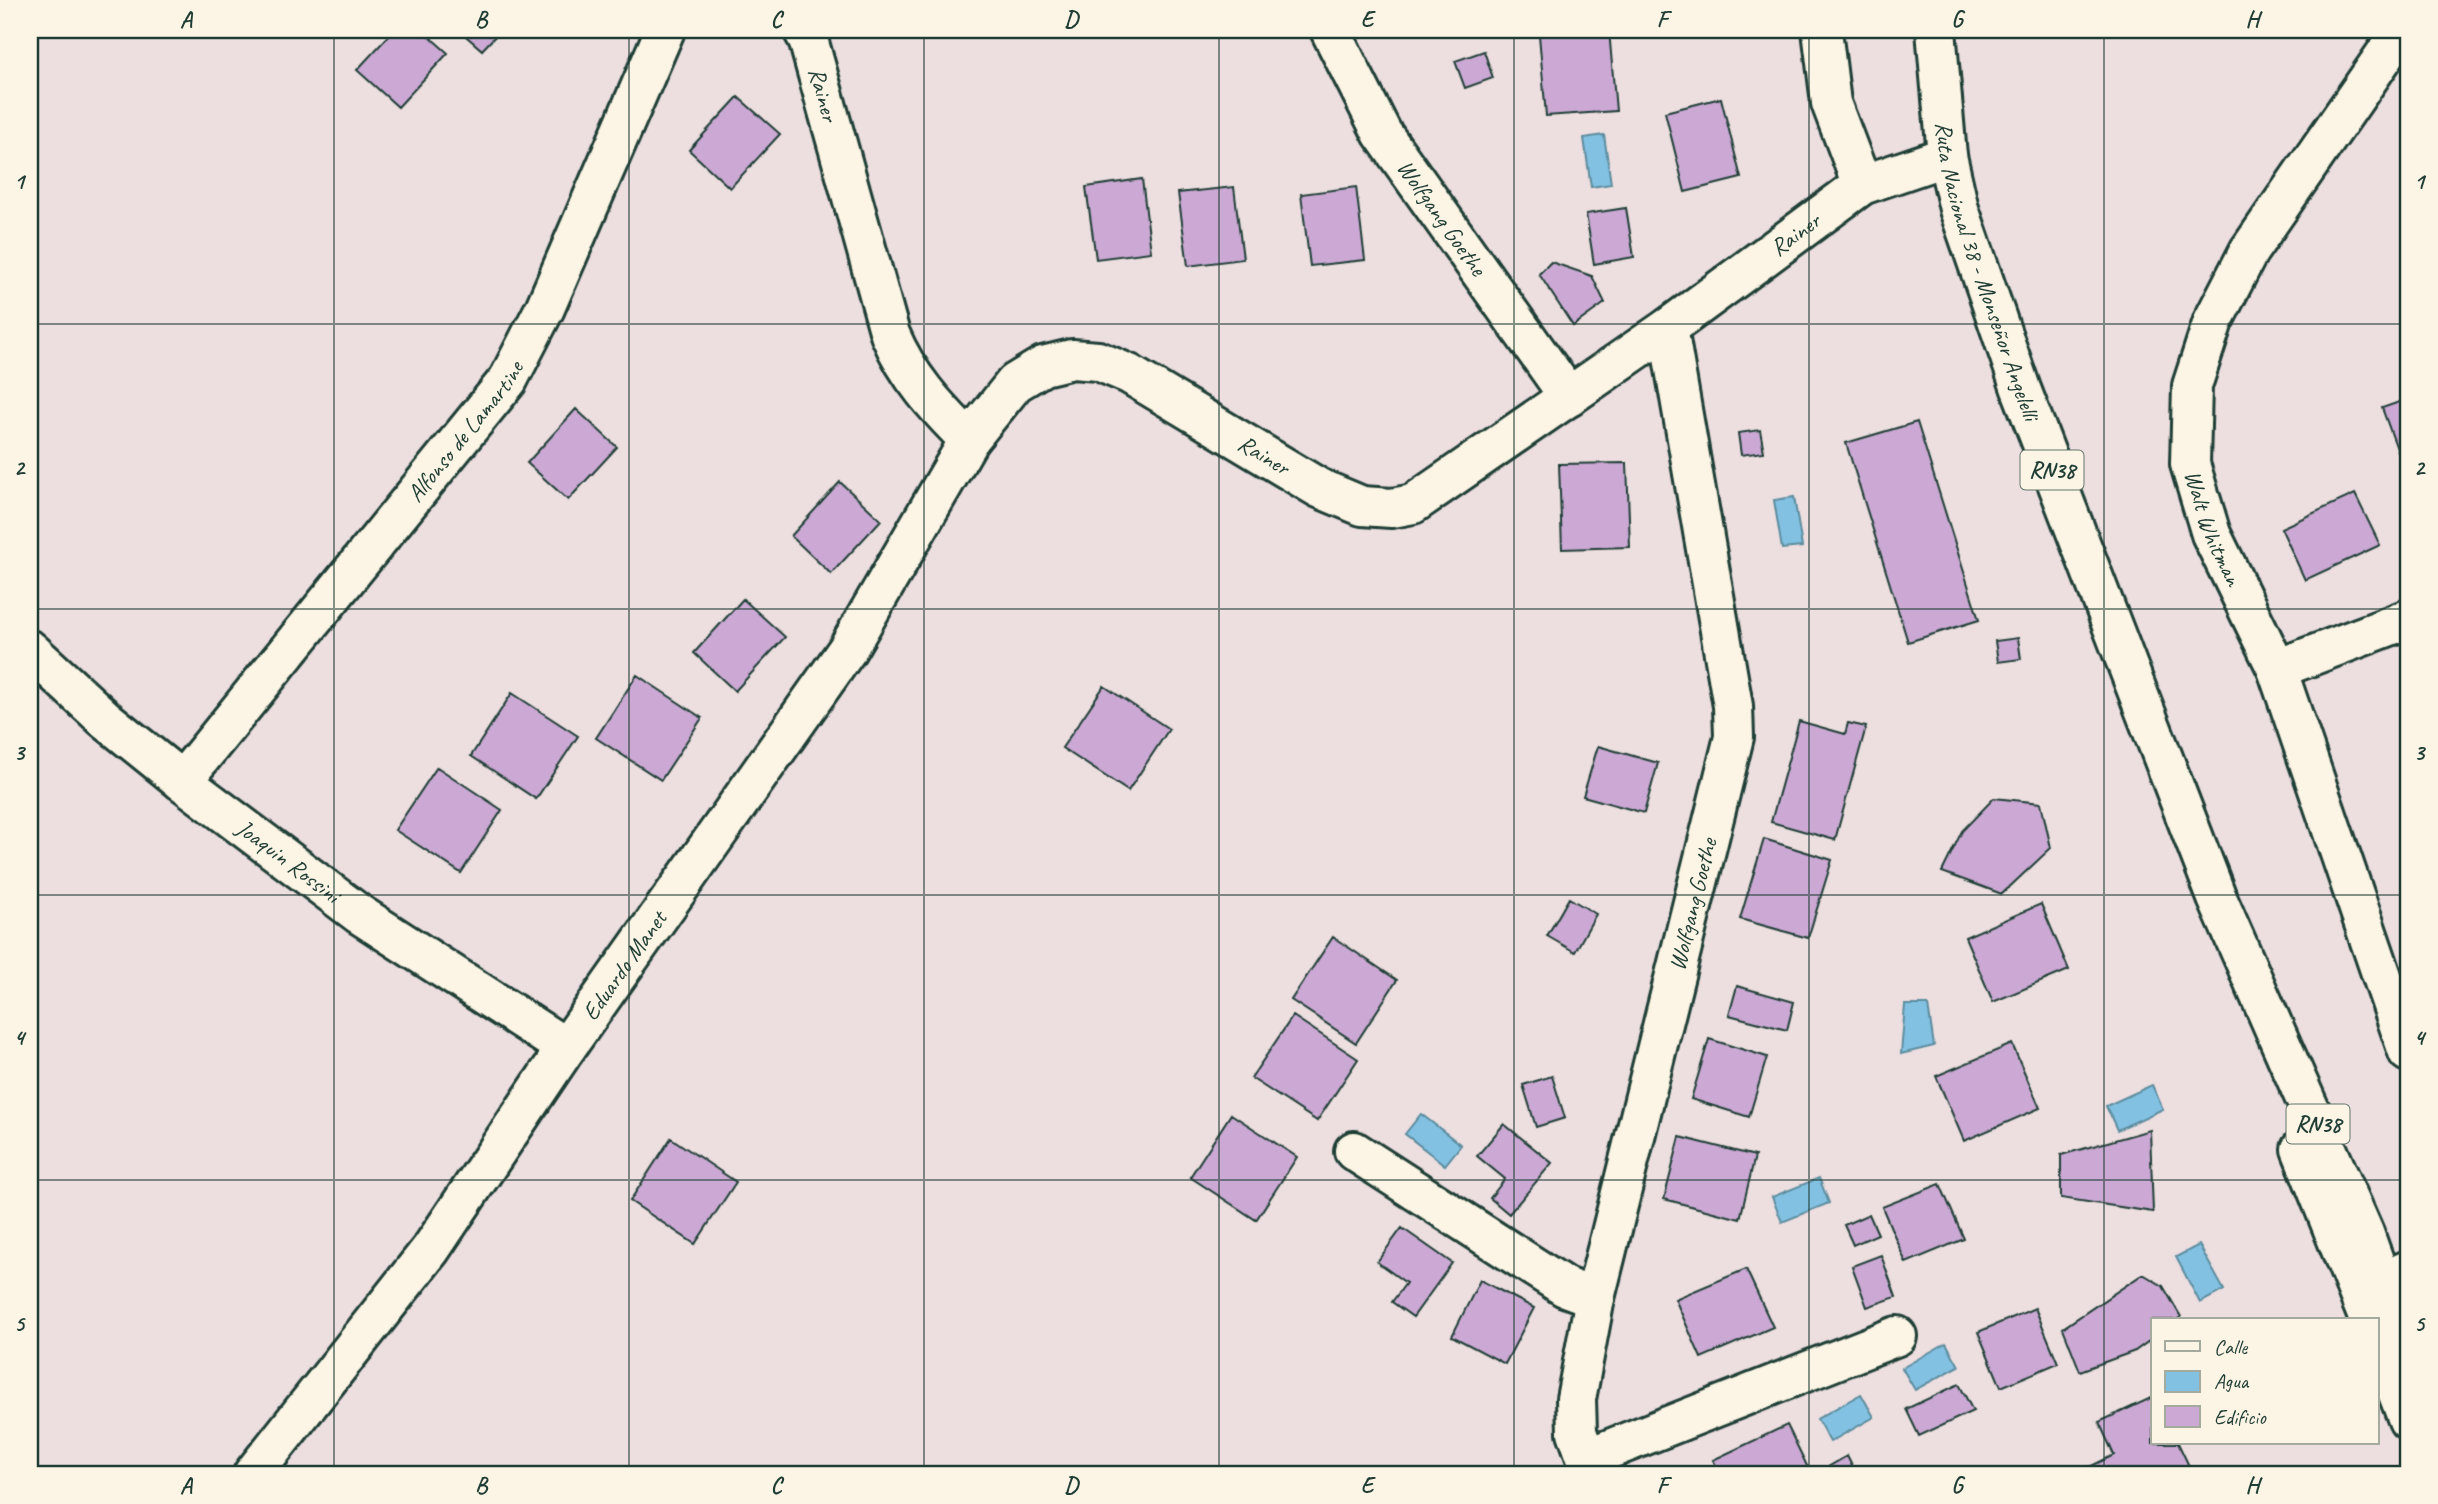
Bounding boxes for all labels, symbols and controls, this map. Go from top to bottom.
text: A [180,5,194,34]
text: B [475,5,489,34]
text: C [771,5,785,34]
text: D [1064,5,1080,34]
text: E [1361,5,1377,34]
text: F [1657,5,1673,34]
text: G [1951,5,1966,34]
text: H [2245,5,2263,34]
street label: Rainer [802,64,846,127]
street label: Ruta Nacional 38 - Monseñor Angelelli [1929,121,2047,427]
street label: Wolfgang Goethe [1391,154,1494,283]
text: 1 [14,167,27,196]
text: 1 [2414,167,2427,196]
street label: Rainer [1764,205,1828,263]
street label: Alfonso de Lamartine [400,354,531,508]
street label: Rainer [1233,428,1297,483]
road number: RN38 [2021,450,2084,490]
text: 2 [14,453,27,482]
text: 2 [2414,453,2427,482]
street label: Walt Whitman [2178,467,2250,592]
text: 3 [14,738,27,767]
text: 3 [2414,738,2427,767]
street label: Joaquin Rossini [230,812,348,911]
street label: Wolfgang Goethe [1662,833,1724,973]
street label: Eduardo Manet [575,903,674,1026]
text: 4 [14,1023,27,1052]
text: 4 [2414,1023,2427,1052]
road number: RN38 [2286,1105,2350,1144]
text: 5 [14,1309,26,1338]
text: 5 [2414,1309,2426,1338]
legend [2151,1318,2378,1444]
text: Calle [2214,1334,2248,1360]
text: Agua [2214,1368,2250,1394]
text: Edificio [2214,1404,2267,1430]
text: A [180,1471,194,1500]
text: B [475,1471,489,1500]
text: C [771,1471,785,1500]
text: D [1064,1471,1080,1500]
text: E [1361,1471,1377,1500]
text: F [1657,1471,1673,1500]
text: G [1951,1471,1966,1500]
text: H [2245,1471,2263,1500]

